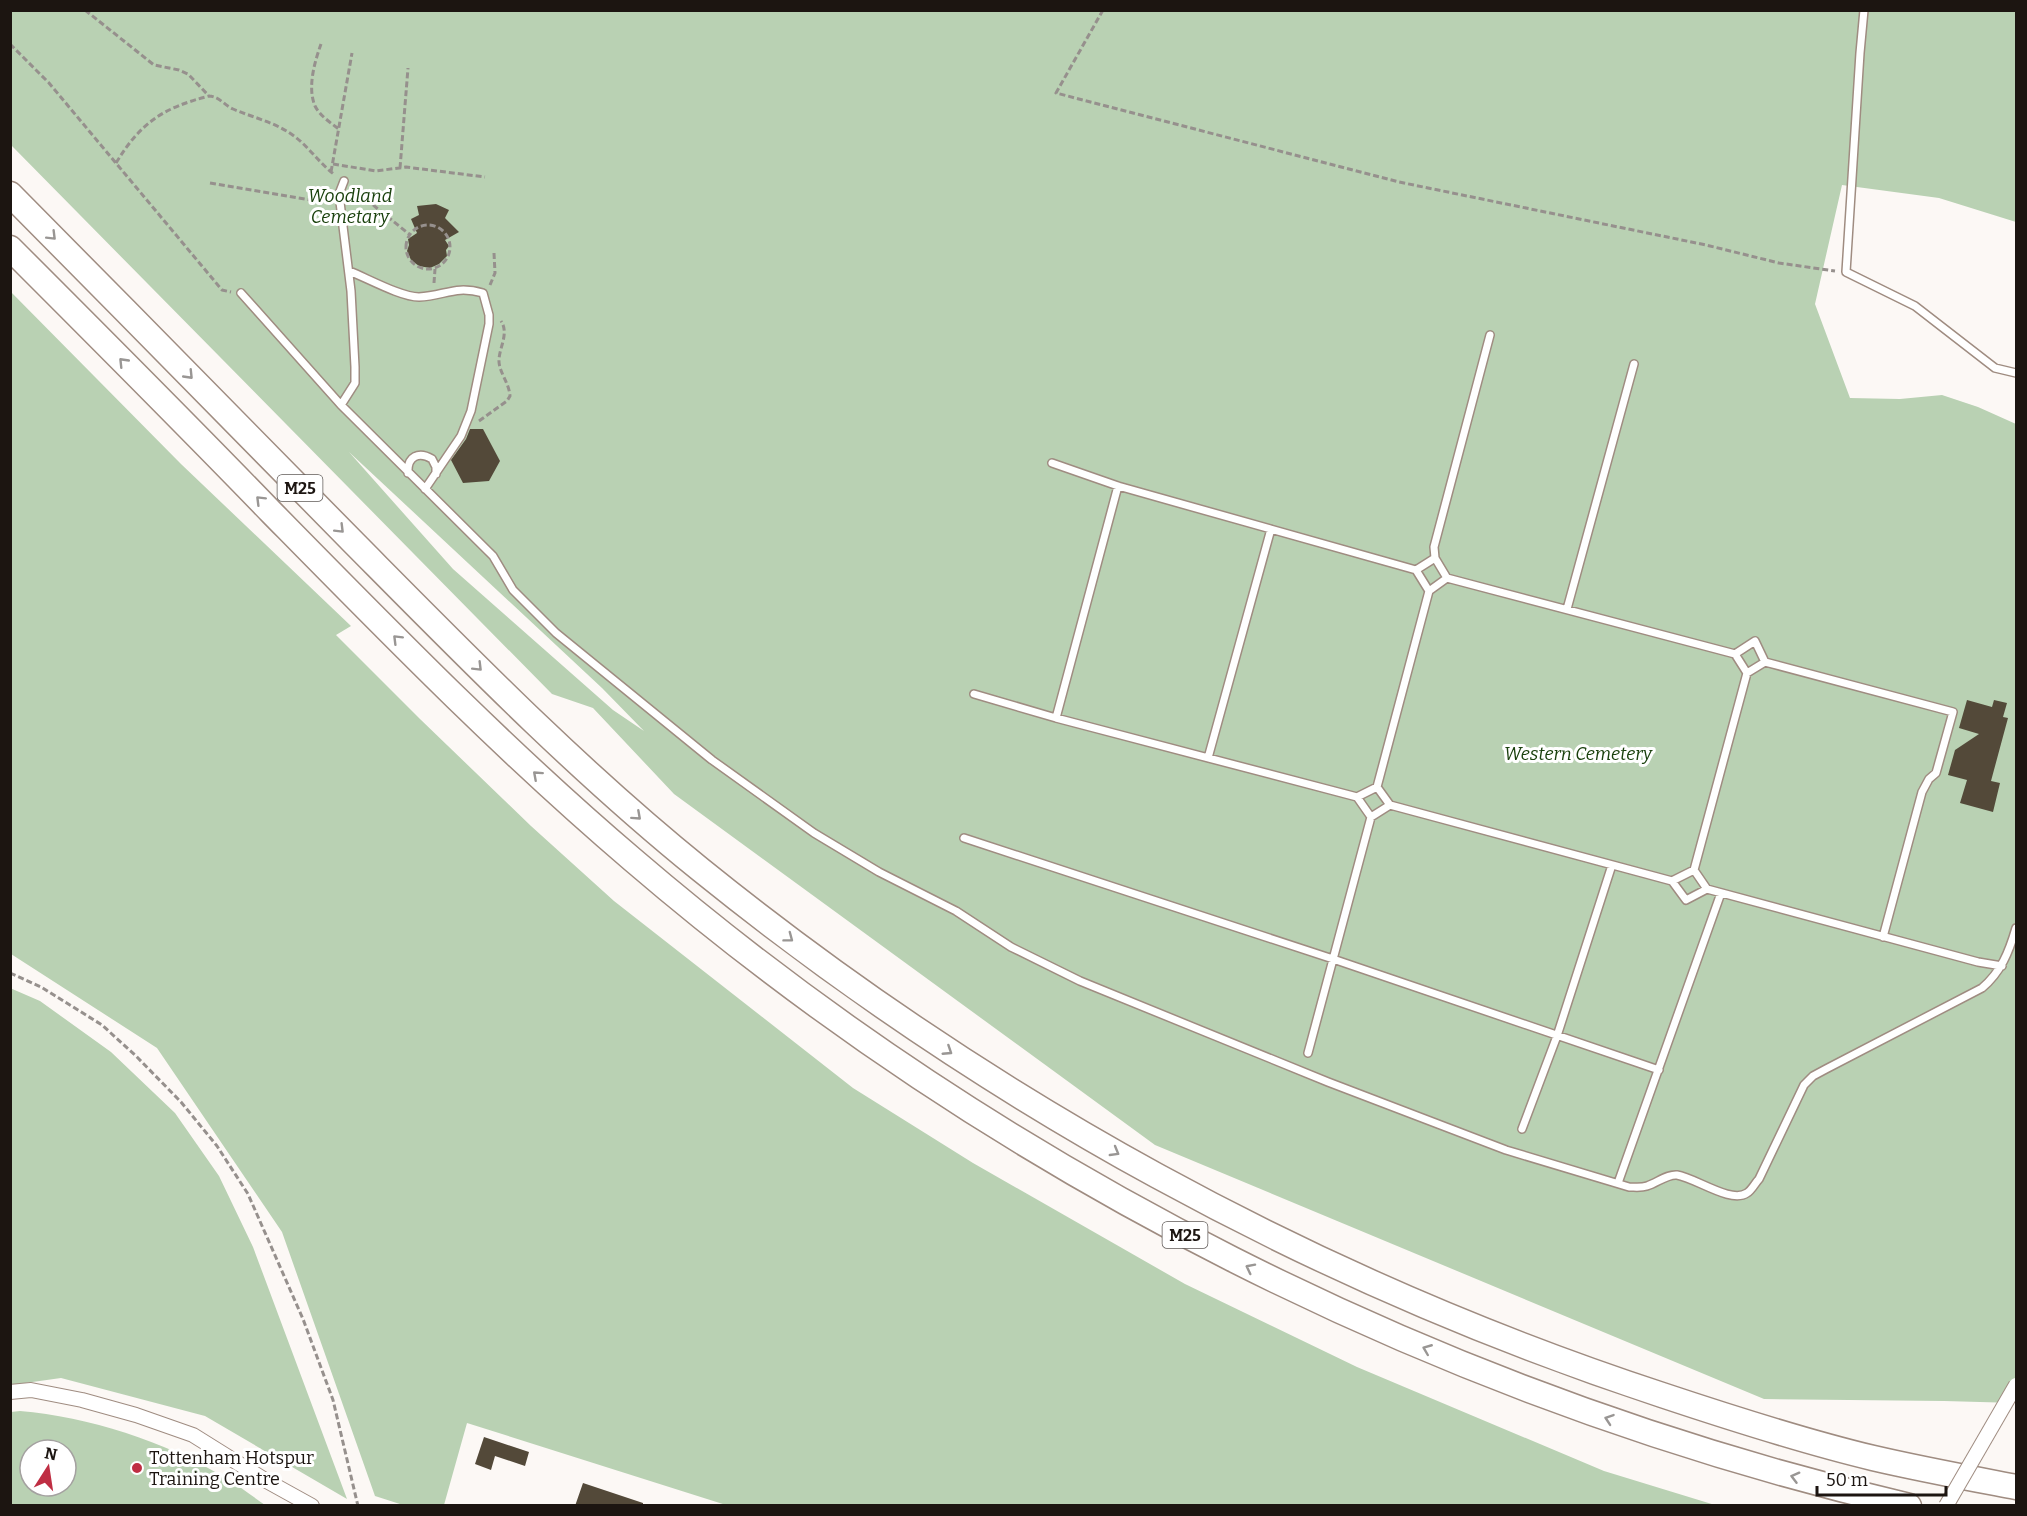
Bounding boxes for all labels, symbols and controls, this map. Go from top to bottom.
park label: Woodland Cemetary [308,185,393,228]
one-way arrow [44,229,55,240]
one-way arrow [119,359,130,370]
one-way arrow [181,367,192,378]
road number: M25 [278,475,322,501]
one-way arrow [256,497,267,507]
one-way arrow [333,521,344,532]
one-way arrow [393,636,404,647]
one-way arrow [471,660,481,671]
park label: Western Cemetery [1504,743,1653,765]
one-way arrow [533,771,544,782]
one-way arrow [631,809,641,820]
one-way arrow [783,930,794,941]
one-way arrow [942,1043,953,1054]
one-way arrow [1109,1145,1119,1156]
road number: M25 [1162,1222,1208,1248]
one-way arrow [1246,1264,1256,1275]
one-way arrow [1423,1344,1434,1356]
one-way arrow [1604,1413,1615,1426]
north arrow [18,1438,78,1498]
text: N [43,1443,59,1464]
place label: Tottenham Hotspur Training Centre [149,1447,314,1490]
scale bar [1817,1459,1946,1497]
marker: Tottenham Hotspur Training Centre [130,1461,144,1475]
text: 50 m [1826,1469,1868,1491]
one-way arrow [1791,1471,1801,1484]

